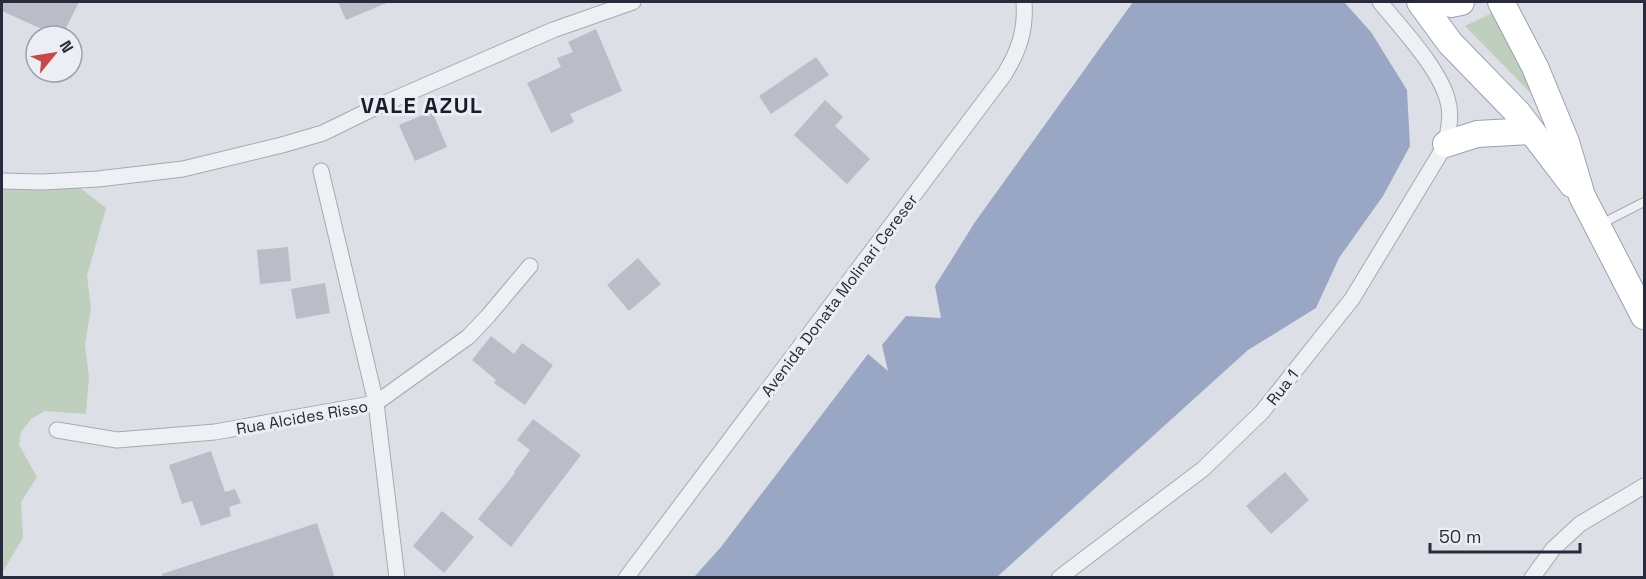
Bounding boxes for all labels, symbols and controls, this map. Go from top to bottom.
north arrow [24,24,84,84]
text: N [55,37,78,57]
district label: VALE AZUL [361,91,483,119]
street label: Avenida Donata Molinari Cereser [756,190,922,401]
street label: Rua 1 [1262,365,1303,409]
street label: Rua Alcides Risso [234,396,370,439]
scale bar [1430,516,1580,554]
text: 50 m [1439,525,1481,548]

